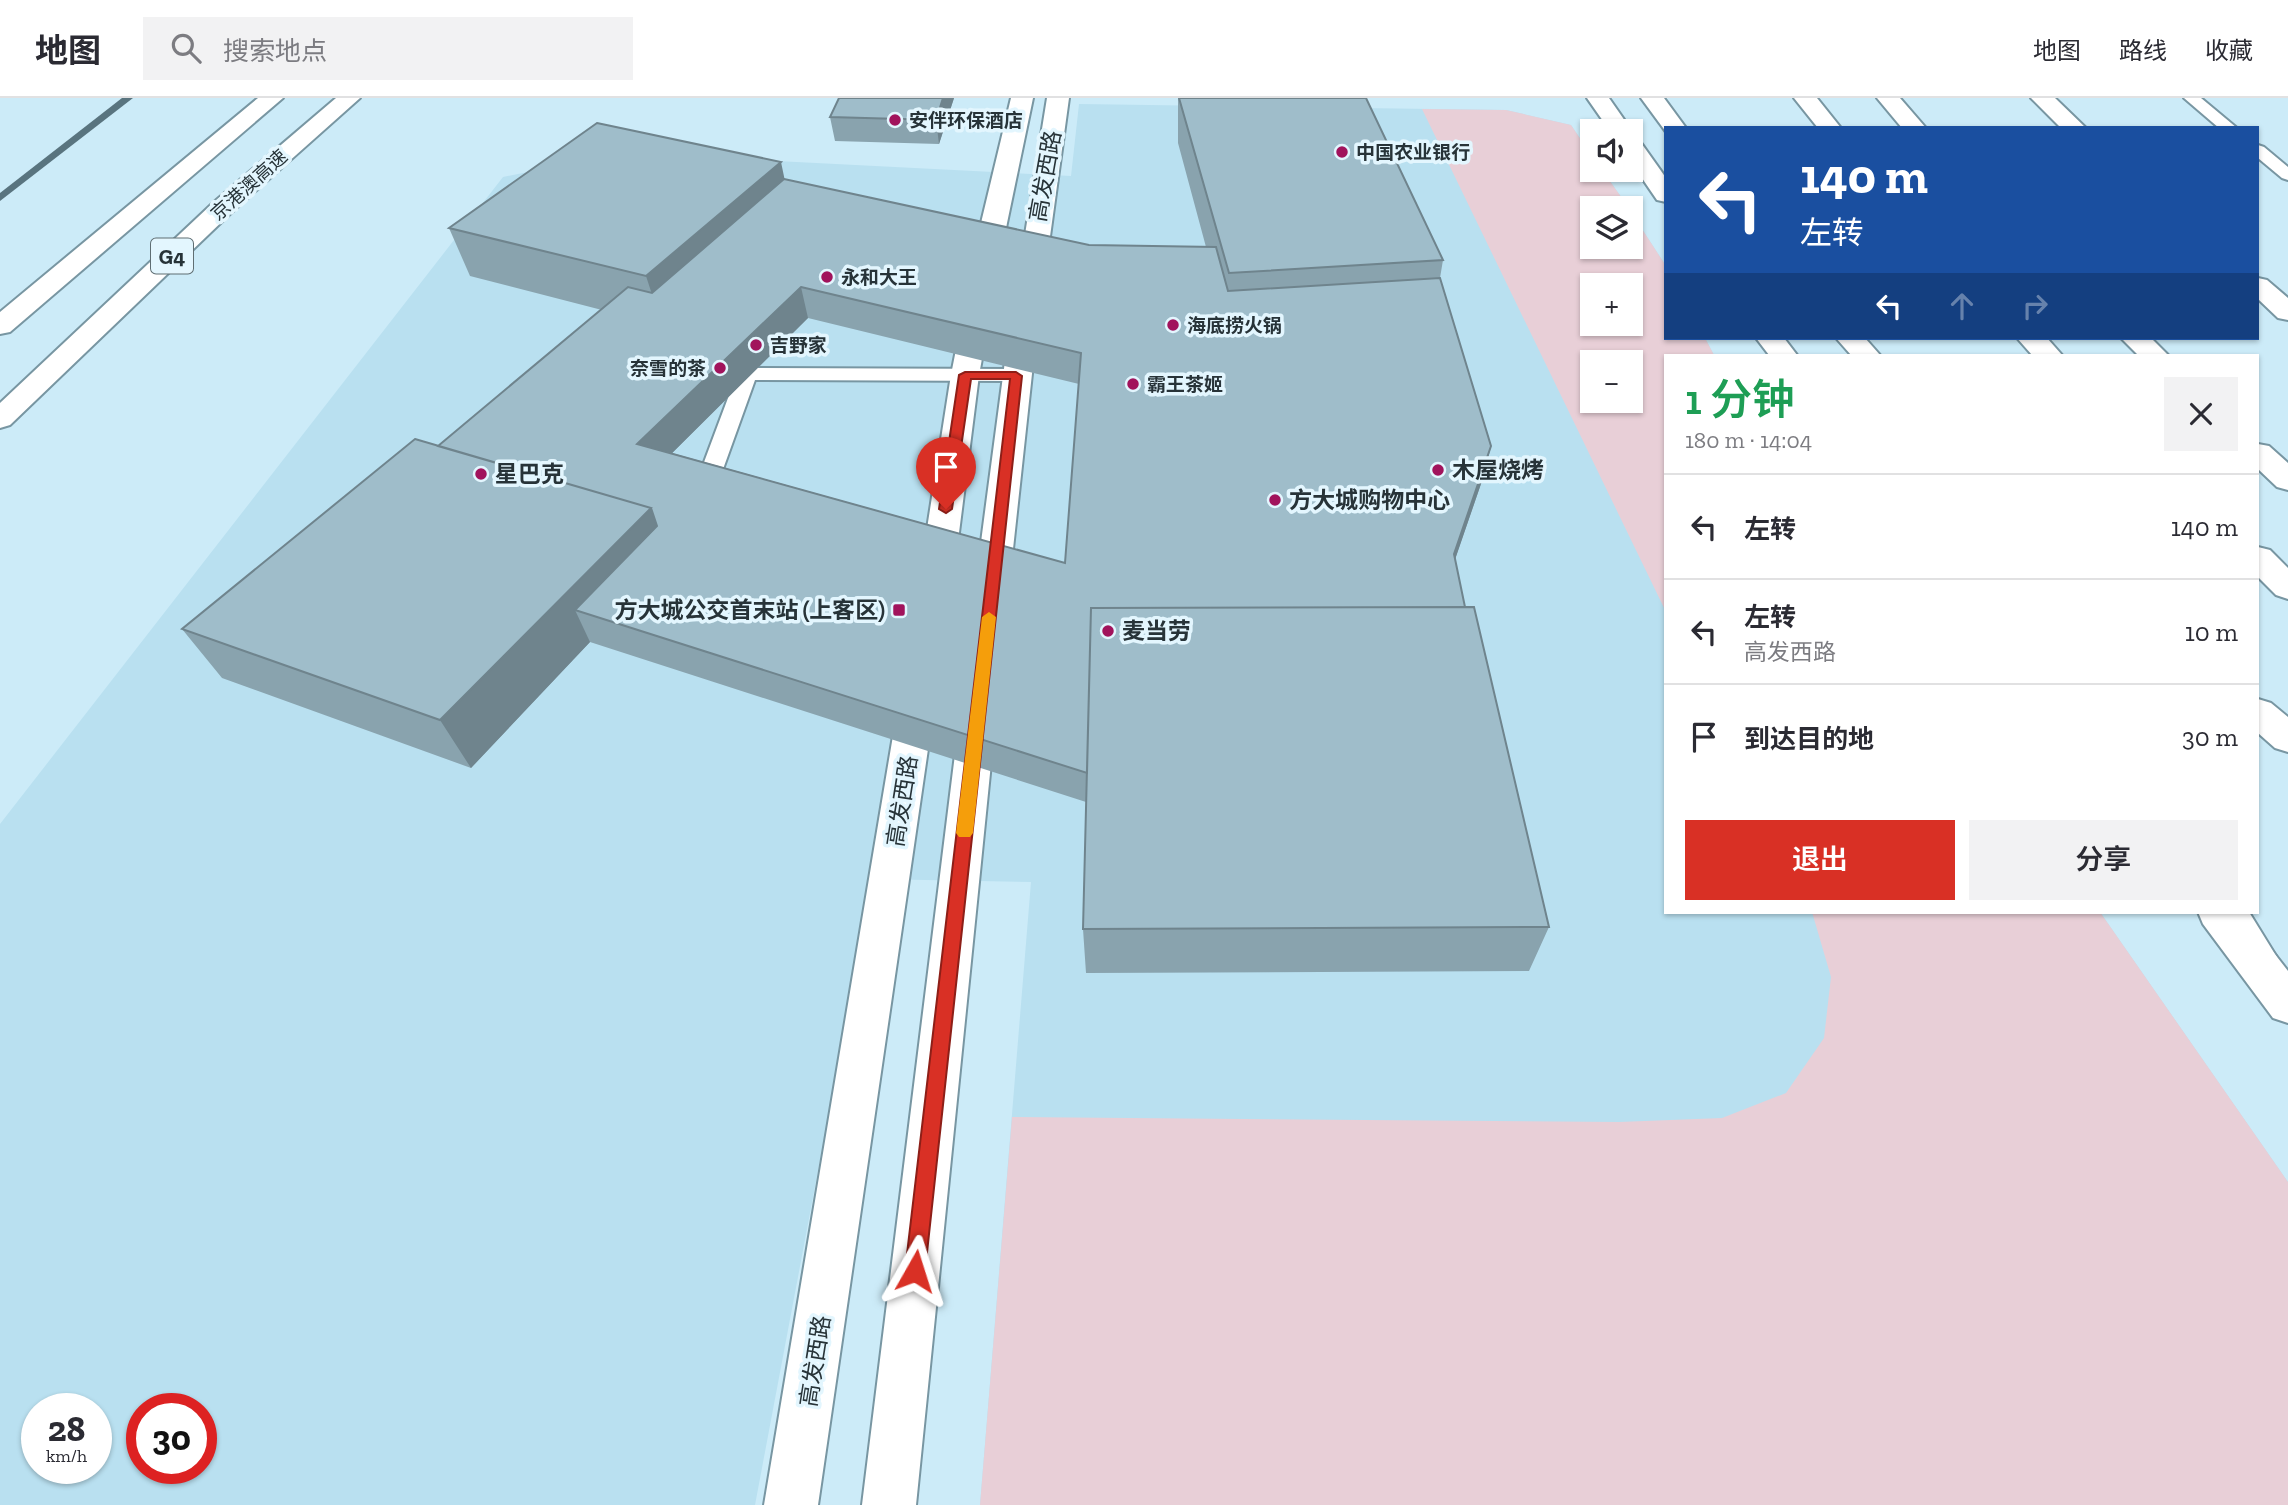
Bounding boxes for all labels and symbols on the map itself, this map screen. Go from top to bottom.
place label: 安伴环保酒店 [909,109,1023,132]
marker: 安伴环保酒店 [887,112,903,128]
street label: 高发西路 [1023,128,1067,224]
place label: 中国农业银行 [1356,141,1470,164]
marker: 中国农业银行 [1334,144,1350,160]
street label: 京港澳高速 [206,145,292,225]
road number: G4 [151,238,193,274]
place label: 永和大王 [841,266,917,289]
marker: 永和大王 [819,269,835,285]
place label: 海底捞火锅 [1187,314,1282,337]
marker: 海底捞火锅 [1165,317,1181,333]
place label: 吉野家 [770,334,827,357]
marker: 吉野家 [748,337,764,353]
place label: 奈雪的茶 [630,357,706,380]
marker: 奈雪的茶 [712,360,728,376]
place label: 霸王茶姬 [1147,373,1223,396]
marker: 霸王茶姬 [1125,376,1141,392]
pin [916,437,976,509]
place label: 木屋烧烤 [1452,456,1544,484]
place label: 星巴克 [495,460,564,488]
marker: 木屋烧烤 [1430,462,1446,478]
marker: 星巴克 [473,466,489,482]
place label: 方大城购物中心 [1289,486,1450,514]
marker: 方大城购物中心 [1267,492,1283,508]
place label: 方大城公交首末站 (上客区) [614,596,885,624]
marker: 方大城公交首末站 (上客区) [891,602,907,618]
place label: 麦当劳 [1122,617,1191,645]
marker: 麦当劳 [1100,623,1116,639]
street label: 高发西路 [881,753,923,849]
position arrow [878,1234,952,1308]
street label: 高发西路 [794,1313,836,1409]
speed limit sign: 30 [126,1393,217,1484]

